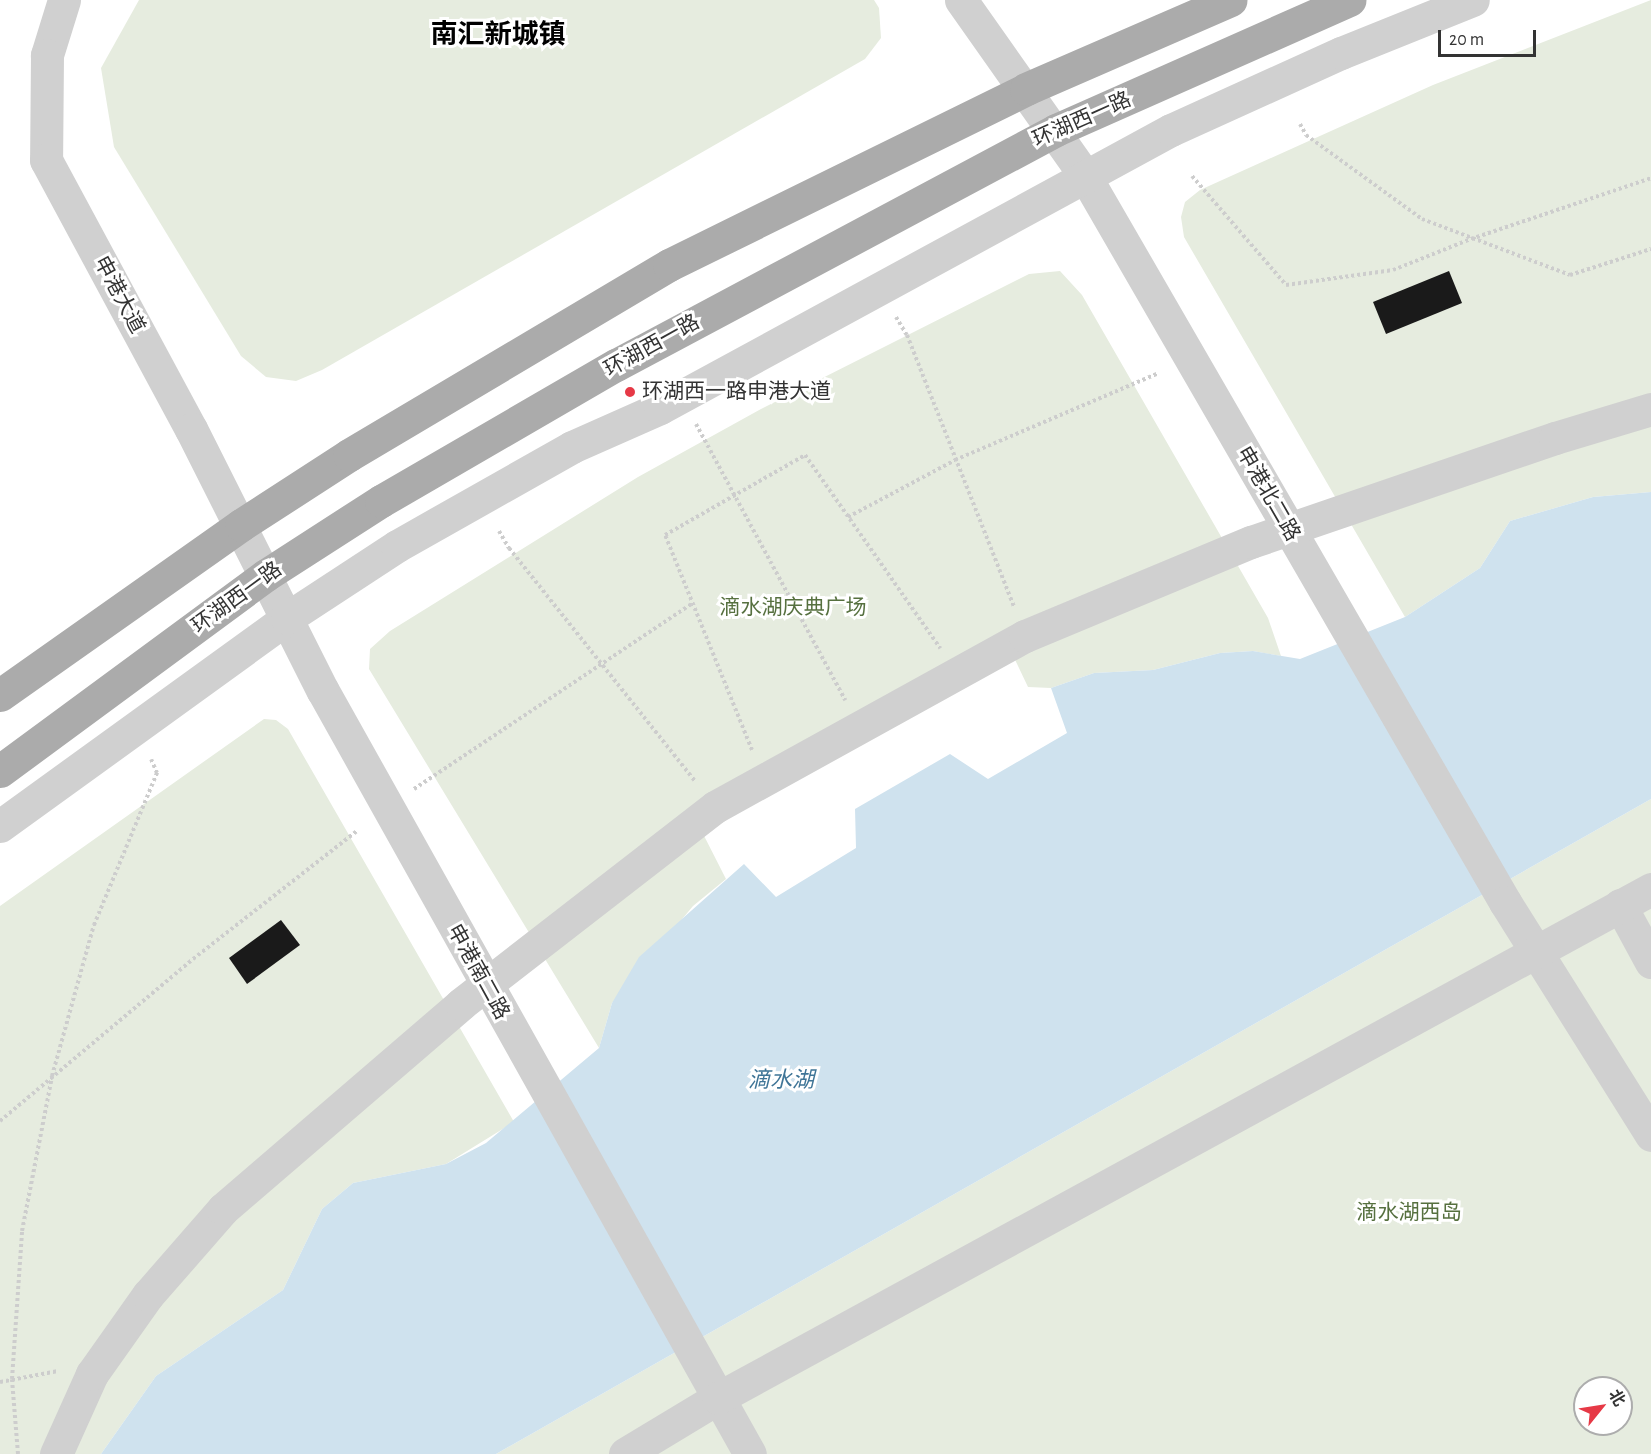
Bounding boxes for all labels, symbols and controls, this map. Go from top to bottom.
scale bar [1441,18,1538,56]
district label: 南汇新城镇 [431,19,565,51]
text: 20 m [1449,31,1484,49]
street label: 环湖西一路 [1029,87,1135,153]
street label: 申港大道 [88,252,150,338]
street label: 环湖西一路 [600,310,704,382]
place label: 环湖西一路申港大道 [642,379,831,405]
marker: 环湖西一路申港大道 [623,385,637,399]
street label: 申港北二路 [1231,442,1305,546]
street label: 环湖西一路 [187,557,287,639]
park label: 滴水湖庆典广场 [720,595,866,621]
street label: 申港南二路 [442,920,514,1024]
water label: 滴水湖 [748,1068,814,1094]
park label: 滴水湖西岛 [1357,1200,1461,1226]
north arrow [1573,1376,1633,1436]
text: 北 [1606,1387,1628,1409]

